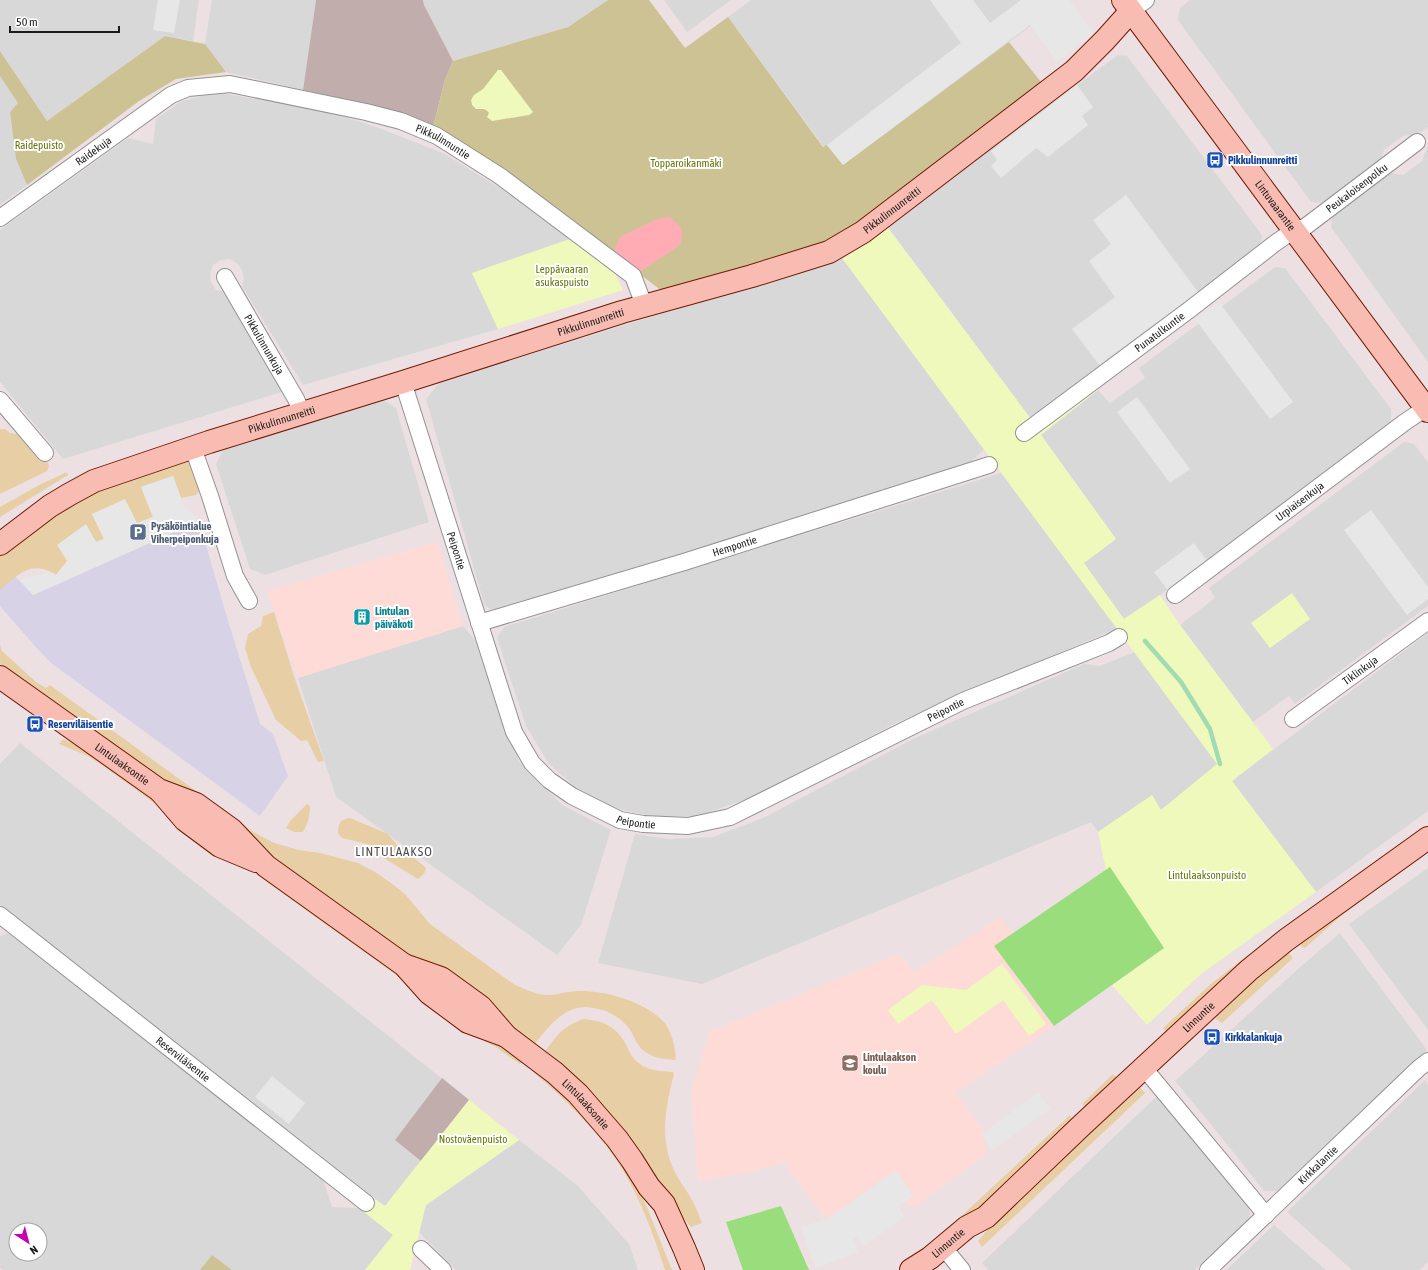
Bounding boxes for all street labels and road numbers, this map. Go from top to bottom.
street label: Pikkulinnuntie [414,122,472,161]
street label: Raidekuja [73,134,114,168]
street label: Peukaloisenpolku [1324,161,1390,215]
street label: Lintuvaarantie [1253,178,1298,233]
street label: Pikkulinnunreitti [861,184,923,236]
street label: Pikkulinnunreitti [556,306,625,338]
street label: Punatulkuntie [1132,310,1187,354]
street label: Pikkulinnunkuja [242,312,286,377]
street label: Pikkulinnunreitti [247,404,317,435]
street label: Urpiaisenkuja [1273,479,1326,523]
street label: Peipontie [445,530,468,571]
street label: Hempontie [711,533,758,559]
street label: Tiklinkuja [1340,653,1380,687]
street label: Peipontie [925,696,966,724]
street label: Lintulaaksontie [93,741,152,787]
street label: Peipontie [614,813,656,831]
street label: Linnuntie [1180,999,1217,1035]
street label: Reserviläisentie [154,1034,212,1084]
street label: Lintulaaksontie [560,1077,612,1132]
street label: Kirkkalantie [1296,1143,1340,1187]
street label: Linnuntie [929,1226,967,1260]

